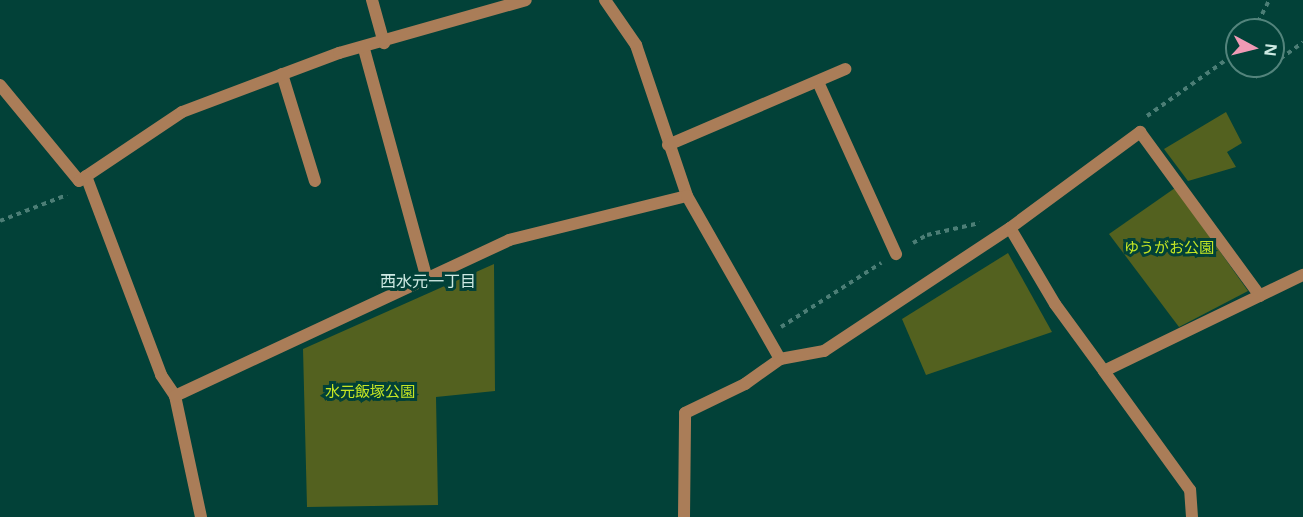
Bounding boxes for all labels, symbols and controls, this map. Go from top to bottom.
north arrow [1225,18,1285,78]
text: N [1259,42,1283,58]
park label: ゆうがお公園 [1124,239,1214,257]
district label: 西水元一丁目 [380,271,476,291]
park label: 水元飯塚公園 [325,383,415,401]

